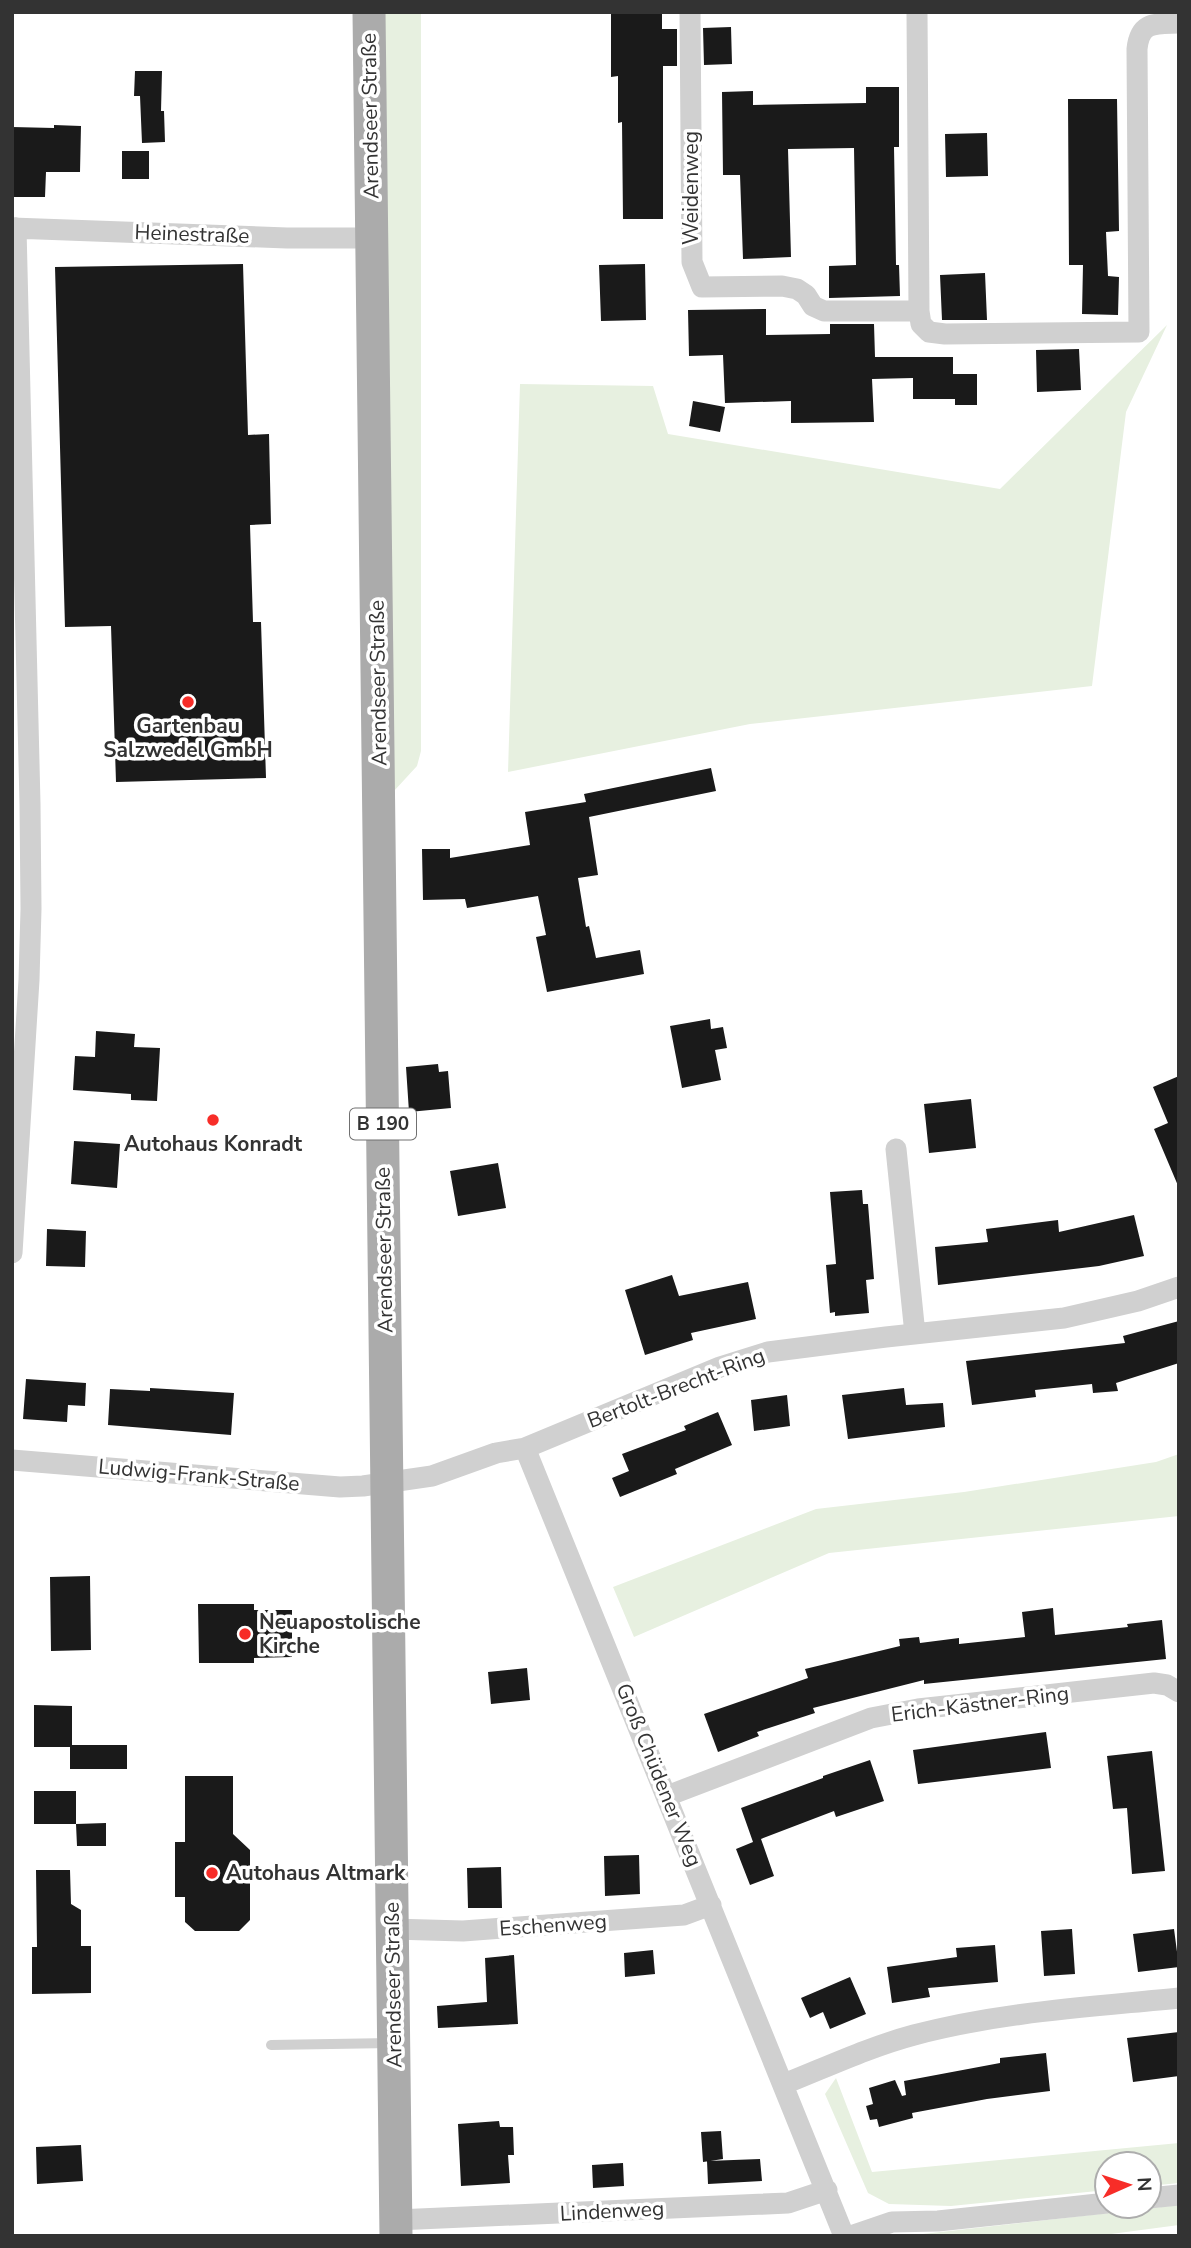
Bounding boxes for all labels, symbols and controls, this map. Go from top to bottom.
street label: Arendseer Straße [355,33,385,199]
street label: Weidenweg [677,131,705,245]
street label: Heinestraße [134,218,250,250]
street label: Arendseer Straße [363,600,393,766]
marker: Gartenbau Salzwedel GmbH [180,694,196,710]
place label: Gartenbau Salzwedel GmbH [103,712,273,764]
road number: B 190 [350,1108,416,1140]
marker: Autohaus Konradt [205,1112,221,1128]
place label: Autohaus Konradt [124,1130,303,1158]
street label: Arendseer Straße [369,1167,399,1333]
street label: Bertolt-Brecht-Ring [583,1341,769,1435]
street label: Ludwig-Frank-Straße [97,1452,301,1498]
place label: Neuapostolische Kirche [259,1608,421,1660]
marker: Neuapostolische Kirche [237,1626,253,1642]
street label: Groß Chüdener Weg [609,1679,709,1871]
street label: Erich-Kästner-Ring [889,1679,1071,1729]
place label: Autohaus Altmark [226,1859,406,1887]
marker: Autohaus Altmark [204,1865,220,1881]
street label: Arendseer Straße [378,1902,408,2068]
street label: Eschenweg [498,1907,608,1943]
north arrow [1093,2150,1163,2220]
text: N [1131,2176,1157,2192]
street label: Lindenweg [559,2194,665,2228]

